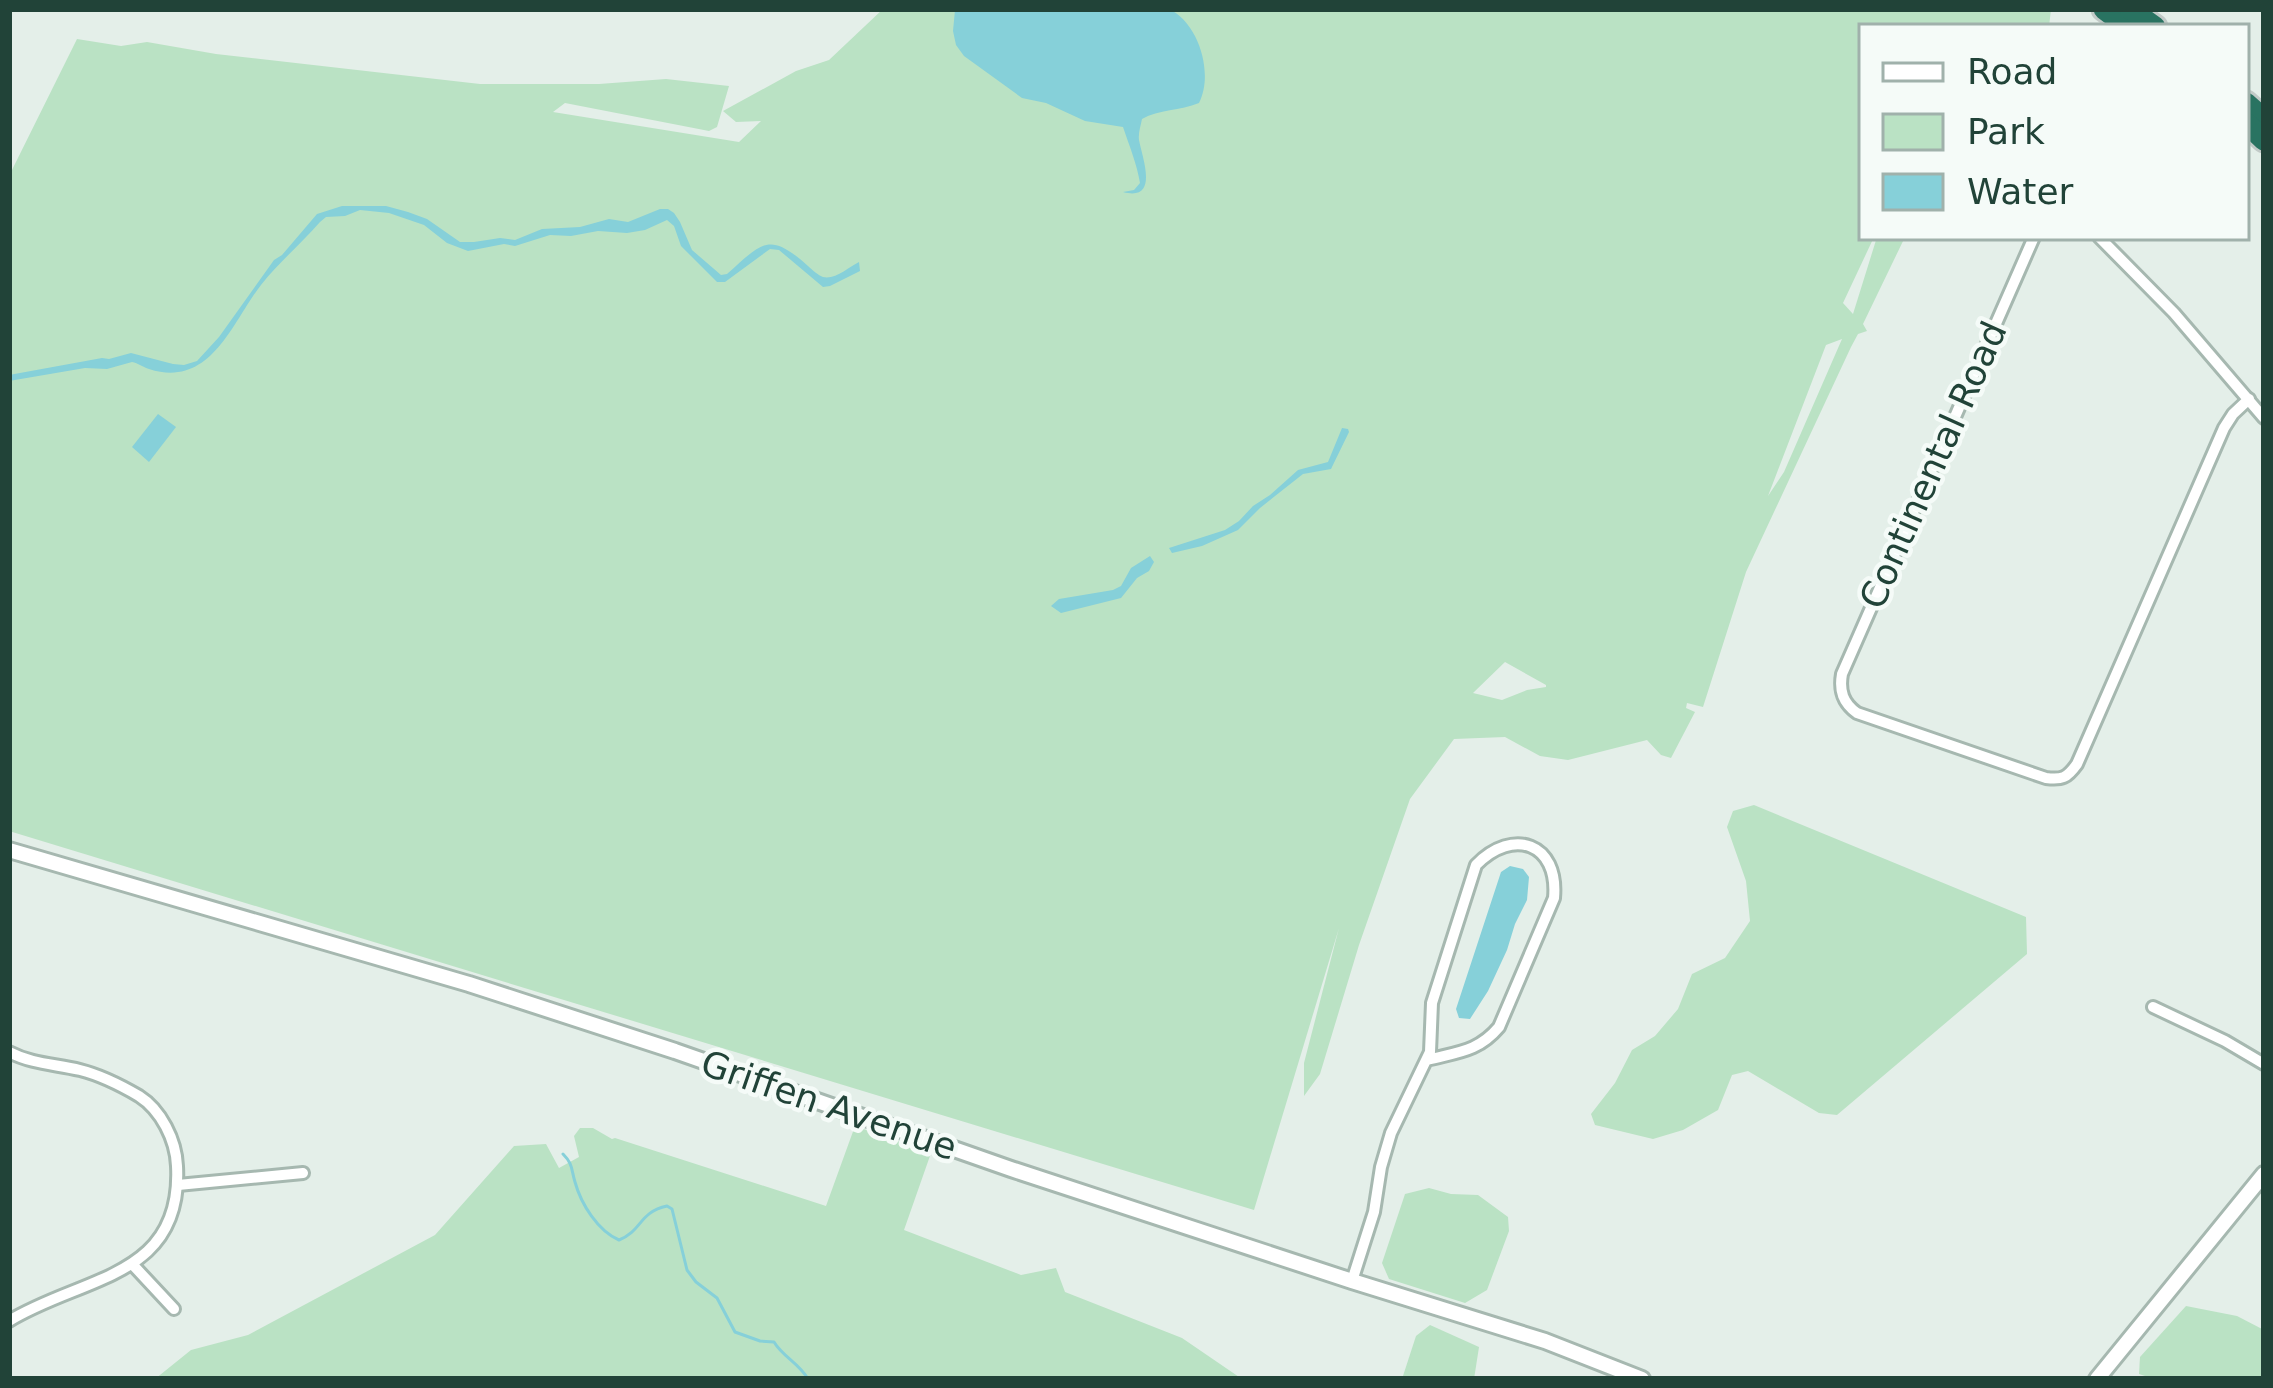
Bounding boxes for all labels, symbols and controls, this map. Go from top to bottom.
legend [1859,24,2249,240]
text: Road [1967,51,2057,92]
text: Park [1967,111,2045,152]
text: Water [1967,171,2074,212]
street label: Continental Road [1851,315,2015,615]
street label: Griffen Avenue [696,1042,962,1168]

